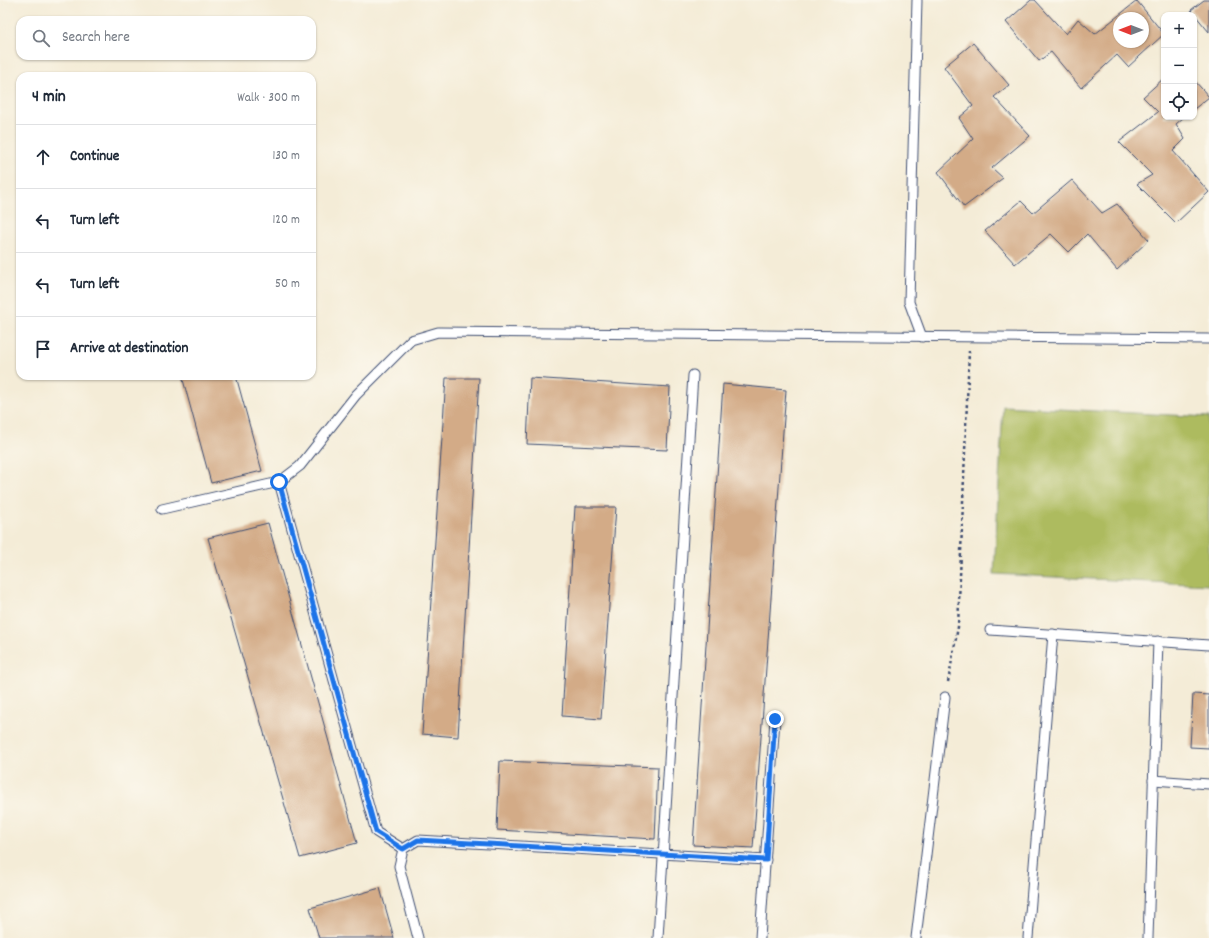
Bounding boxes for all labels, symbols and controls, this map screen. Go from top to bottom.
north arrow [1113,12,1149,48]
map controls [1161,12,1197,120]
button: + [1161,12,1197,48]
search box [16,16,316,60]
icon: search [30,27,52,49]
text: Search here [62,27,130,49]
button: − [1161,48,1197,84]
button: locate [1161,84,1197,120]
text: 4 min [32,86,66,110]
text: Walk · 300 m [237,89,300,108]
icon: ahead [32,146,54,168]
text: Continue [70,146,119,168]
text: 130 m [272,147,300,166]
icon: left [32,210,54,232]
text: Turn left [70,210,119,232]
text: 120 m [272,211,300,230]
icon: left [32,274,54,296]
text: Turn left [70,274,119,296]
text: 50 m [275,275,300,294]
icon: arrive [32,338,54,360]
text: Arrive at destination [70,338,188,360]
route start [270,473,288,491]
route end [766,710,784,728]

